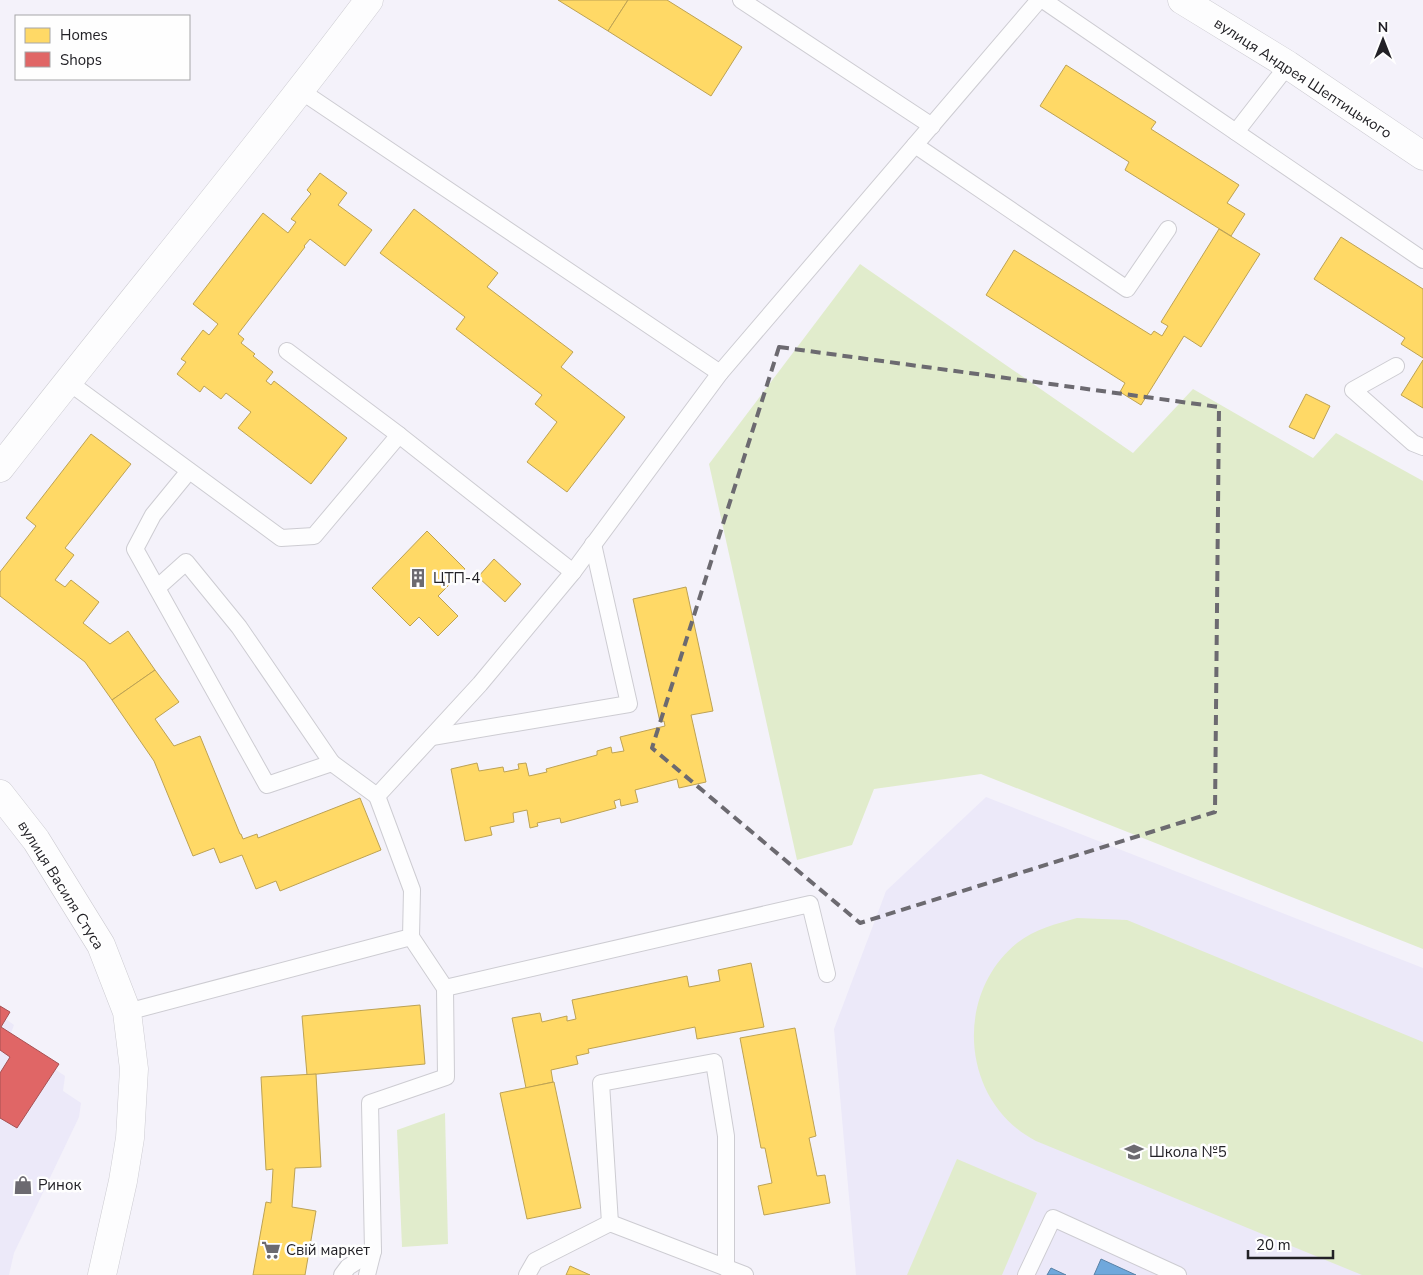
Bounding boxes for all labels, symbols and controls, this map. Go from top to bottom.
street label: вулиця Андрея Шептицького [1210,13,1396,143]
legend [15,15,190,80]
north arrow [1358,15,1408,65]
text: N [1378,18,1388,37]
text: Homes [60,25,108,45]
text: Shops [60,50,102,70]
building icon: ЦТП-4 [407,567,429,589]
place label: ЦТП-4 [433,568,480,588]
street label: вулиця Василя Стуса [13,817,109,953]
school or university icon: Школа №5 [1123,1141,1145,1163]
place label: Школа №5 [1149,1142,1227,1162]
shop icon: Ринок [12,1174,34,1196]
place label: Ринок [38,1175,81,1195]
scale bar [1248,1228,1333,1260]
text: 20 m [1256,1235,1291,1255]
supermarket icon: Свiй маркет [260,1239,282,1261]
place label: Свiй маркет [286,1240,370,1260]

